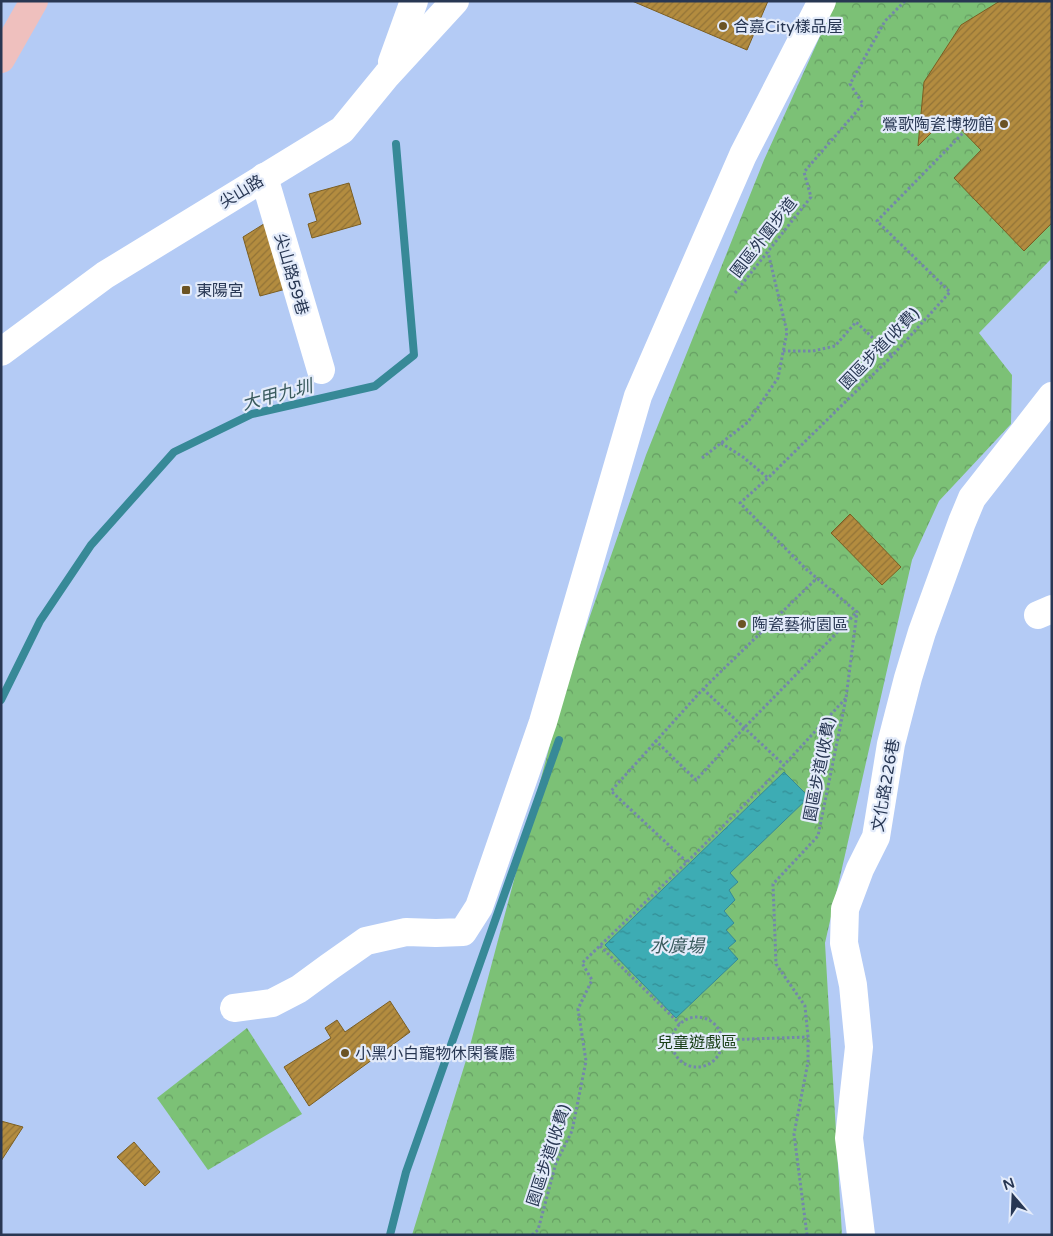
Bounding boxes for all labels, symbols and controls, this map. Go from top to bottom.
place label: 合嘉City樣品屋 [733,17,843,37]
marker: 合嘉City樣品屋 [717,20,729,32]
place label: 鶯歌陶瓷博物館 [882,115,994,135]
marker: 鶯歌陶瓷博物館 [998,118,1010,130]
street label: 尖山路 [216,171,267,213]
street label: 園區外圍步道 [726,194,801,282]
street label: 尖山路59巷 [270,231,312,317]
place label: 東陽宮 [196,281,244,301]
marker: 東陽宮 [180,284,192,296]
street label: 園區步道(收費) [836,304,924,394]
water label: 大甲九圳 [239,374,318,415]
place label: 陶瓷藝術園區 [752,615,848,635]
marker: 陶瓷藝術園區 [736,618,748,630]
street label: 園區步道(收費) [800,715,840,823]
street label: 文化路226巷 [868,737,904,833]
water label: 水廣場 [650,935,706,957]
park label: 兒童遊戲區 [657,1033,737,1053]
place label: 小黑小白寵物休閑餐廳 [355,1044,515,1064]
marker: 小黑小白寵物休閑餐廳 [339,1047,351,1059]
street label: 園區步道(收費) [523,1102,575,1209]
north arrow [988,1171,1038,1221]
text: N [1001,1174,1017,1194]

